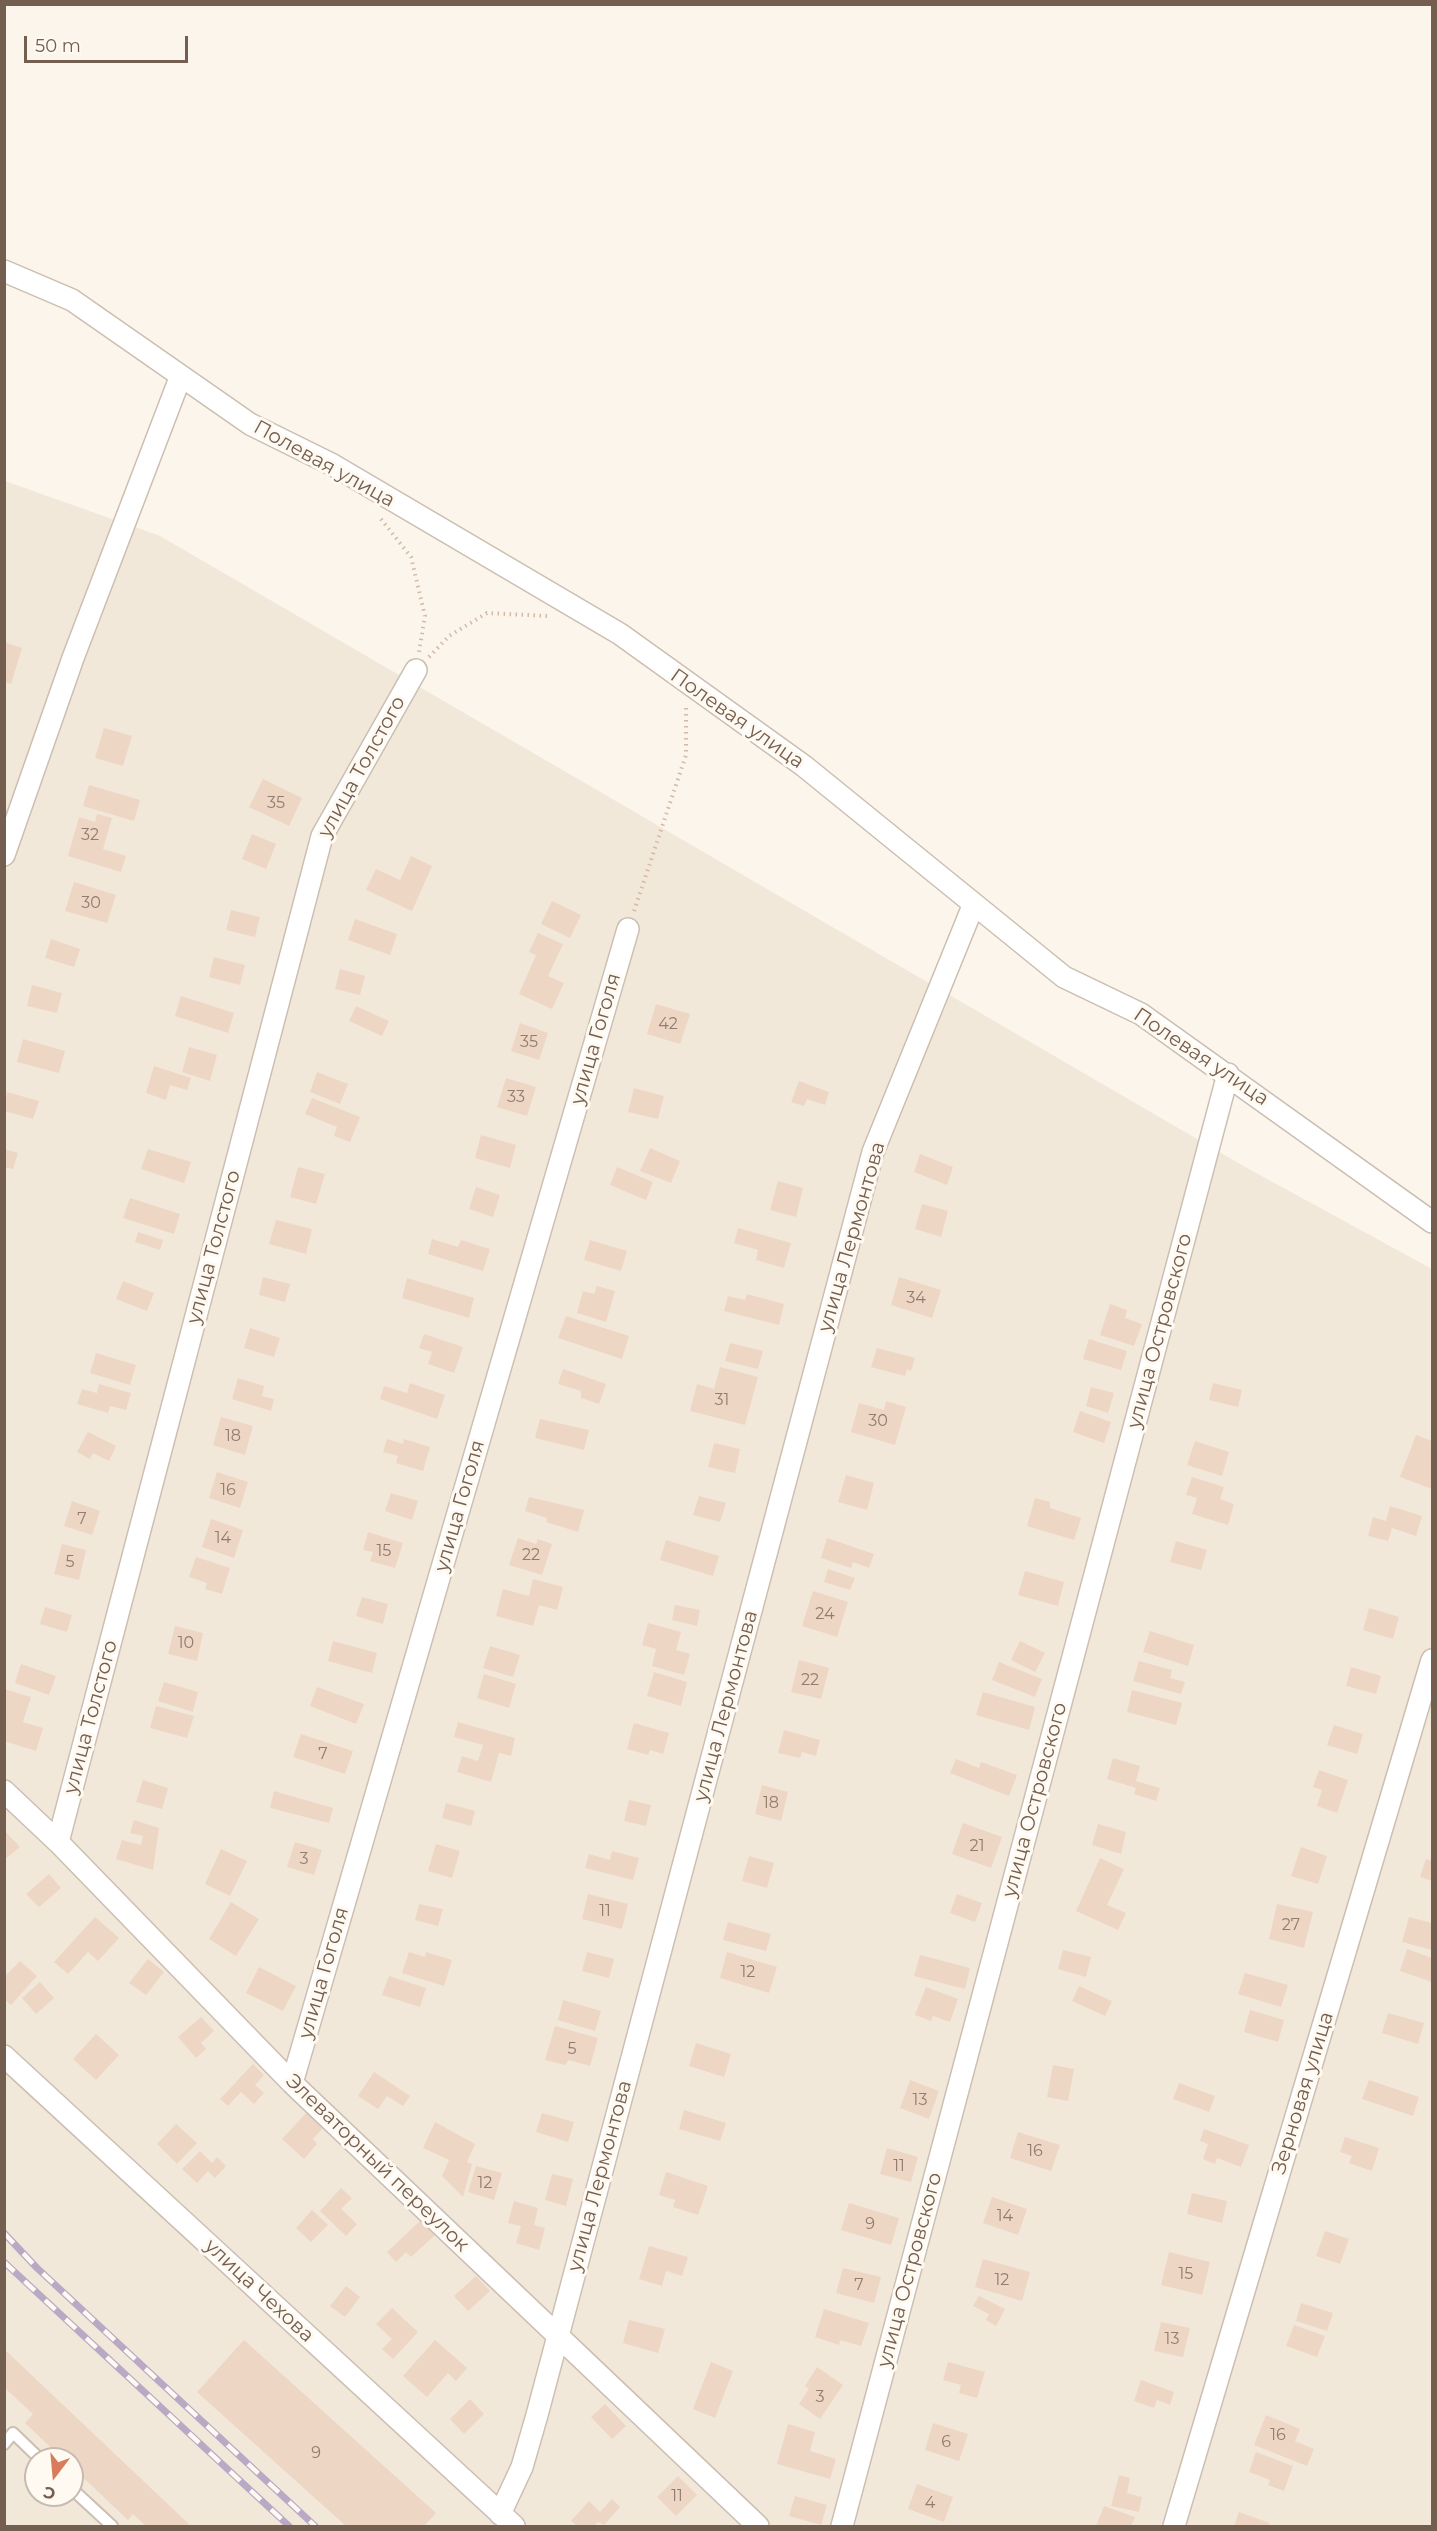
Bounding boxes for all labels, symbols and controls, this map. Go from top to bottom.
scale bar [27,24,190,62]
text: 50 m [35,35,81,57]
street label: Полевая улица [249,415,399,513]
street label: Полевая улица [665,664,809,774]
street label: улица Толстого [313,692,411,842]
house number: 35 [267,793,285,813]
house number: 32 [81,825,99,845]
house number: 30 [81,893,101,913]
street label: улица Гоголя [566,970,626,1108]
street label: Полевая улица [1129,1003,1273,1111]
house number: 42 [658,1014,678,1034]
house number: 35 [520,1032,538,1052]
house number: 33 [507,1087,525,1107]
street label: улица Лермонтова [813,1139,891,1335]
street label: улица Толстого [182,1168,246,1326]
street label: улица Островского [1122,1231,1198,1431]
house number: 34 [906,1288,926,1308]
house number: 31 [715,1390,729,1410]
house number: 30 [868,1411,888,1431]
house number: 18 [225,1426,241,1446]
street label: улица Гоголя [430,1437,490,1575]
house number: 16 [220,1480,236,1500]
house number: 7 [77,1509,87,1529]
house number: 14 [215,1528,231,1548]
house number: 15 [377,1541,391,1561]
house number: 22 [522,1545,540,1565]
house number: 5 [65,1552,75,1572]
house number: 24 [815,1604,835,1624]
street label: улица Лермонтова [689,1608,763,1804]
house number: 10 [178,1633,194,1653]
street label: улица Толстого [59,1638,123,1796]
house number: 22 [801,1670,819,1690]
street label: улица Островского [997,1700,1073,1900]
house number: 7 [318,1744,328,1764]
house number: 18 [763,1793,779,1813]
house number: 21 [970,1836,984,1856]
house number: 3 [299,1849,309,1869]
house number: 11 [599,1901,611,1921]
street label: улица Гоголя [294,1904,354,2042]
house number: 27 [1282,1915,1300,1935]
house number: 12 [741,1962,755,1982]
street label: Зерновая улица [1267,2009,1339,2177]
house number: 5 [567,2039,577,2059]
street label: Элеваторный переулок [280,2069,474,2257]
street label: улица Лермонтова [563,2078,637,2274]
house number: 13 [913,2090,927,2110]
house number: 16 [1027,2141,1043,2161]
house number: 11 [893,2156,905,2176]
street label: улица Островского [872,2170,948,2370]
house number: 12 [478,2173,492,2193]
house number: 14 [997,2206,1013,2226]
house number: 9 [865,2214,875,2234]
street label: улица Чехова [199,2234,319,2348]
house number: 15 [1179,2264,1193,2284]
house number: 12 [995,2270,1009,2290]
house number: 7 [854,2275,864,2295]
house number: 13 [1165,2329,1179,2349]
house number: 3 [815,2387,825,2407]
house number: 16 [1270,2425,1286,2445]
house number: 6 [941,2432,951,2452]
house number: 9 [311,2443,321,2463]
north arrow [24,2447,84,2507]
text: С [41,2482,58,2504]
house number: 11 [671,2486,683,2506]
house number: 4 [925,2493,935,2513]

